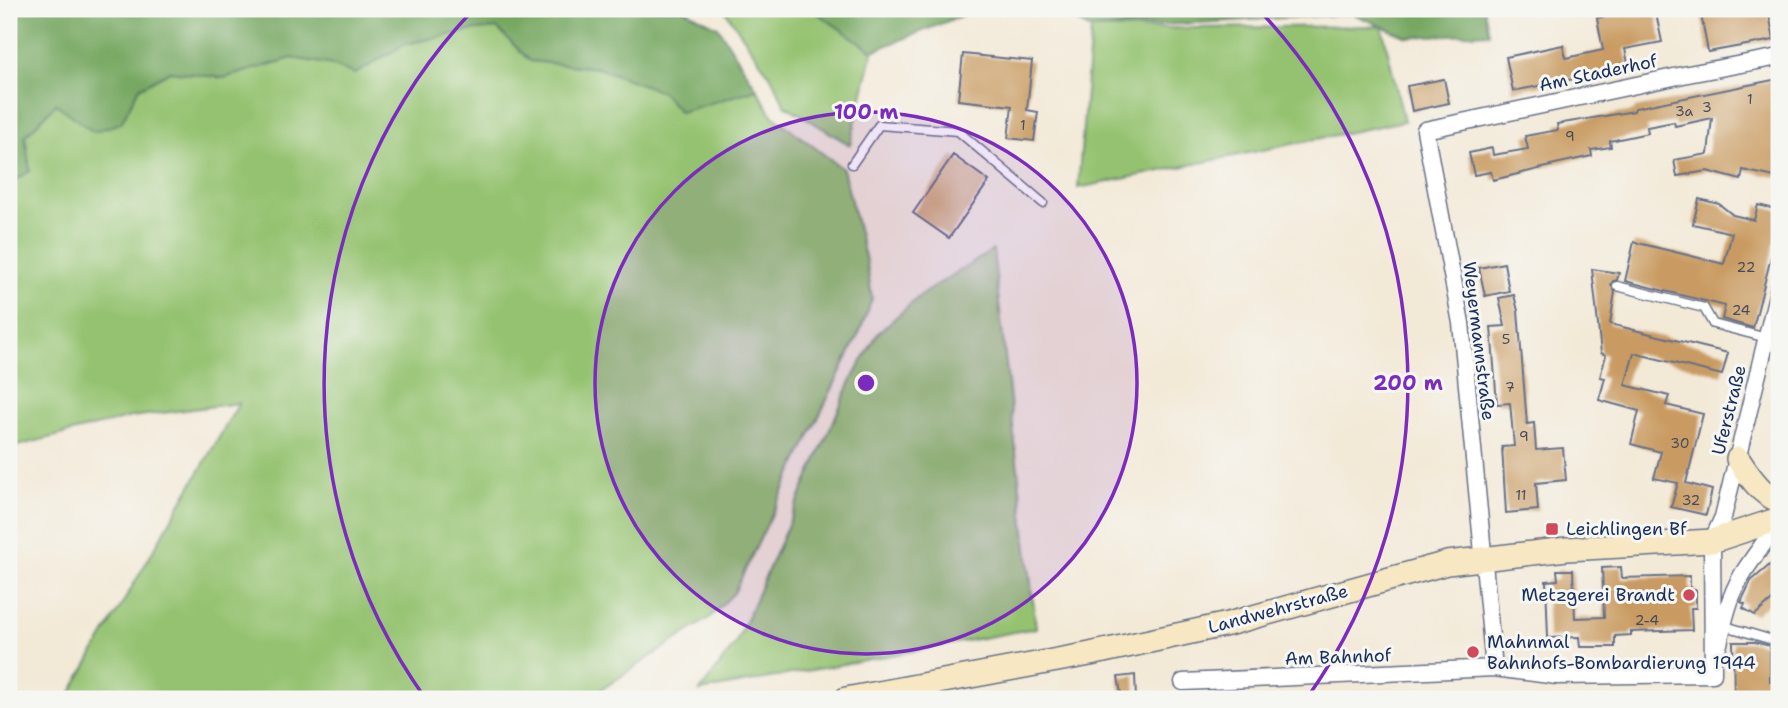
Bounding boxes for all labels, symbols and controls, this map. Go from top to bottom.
street label: Am Staderhof [1537,49,1660,97]
house number: 1 [1747,90,1753,108]
text: 100 m [834,98,898,126]
house number: 3 [1702,98,1712,116]
house number: 3a [1675,102,1693,120]
house number: 1 [1020,116,1026,134]
house number: 9 [1565,127,1575,145]
house number: 22 [1737,258,1755,276]
street label: Weyermannstraße [1457,260,1501,422]
house number: 24 [1732,301,1751,319]
house number: 5 [1502,330,1510,348]
street label: Uferstraße [1706,362,1752,458]
text: 200 m [1373,369,1443,397]
centre of rings [854,371,878,395]
house number: 7 [1505,378,1515,396]
house number: 9 [1519,427,1529,445]
house number: 30 [1670,434,1690,452]
house number: 11 [1515,486,1527,504]
house number: 32 [1682,491,1700,509]
place label: Leichlingen Bf [1566,517,1687,541]
marker: Leichlingen Bf [1544,521,1560,537]
street label: Landwehrstraße [1205,579,1351,639]
place label: Metzgerei Brandt [1521,583,1675,607]
marker: Metzgerei Brandt [1681,587,1697,603]
house number: 2-4 [1635,611,1659,629]
place label: Mahnmal Bahnhofs-Bombardierung 1944 [1487,630,1756,675]
street label: Am Bahnhof [1284,643,1392,671]
marker: Mahnmal Bahnhofs-Bombardierung 1944 [1465,644,1481,660]

